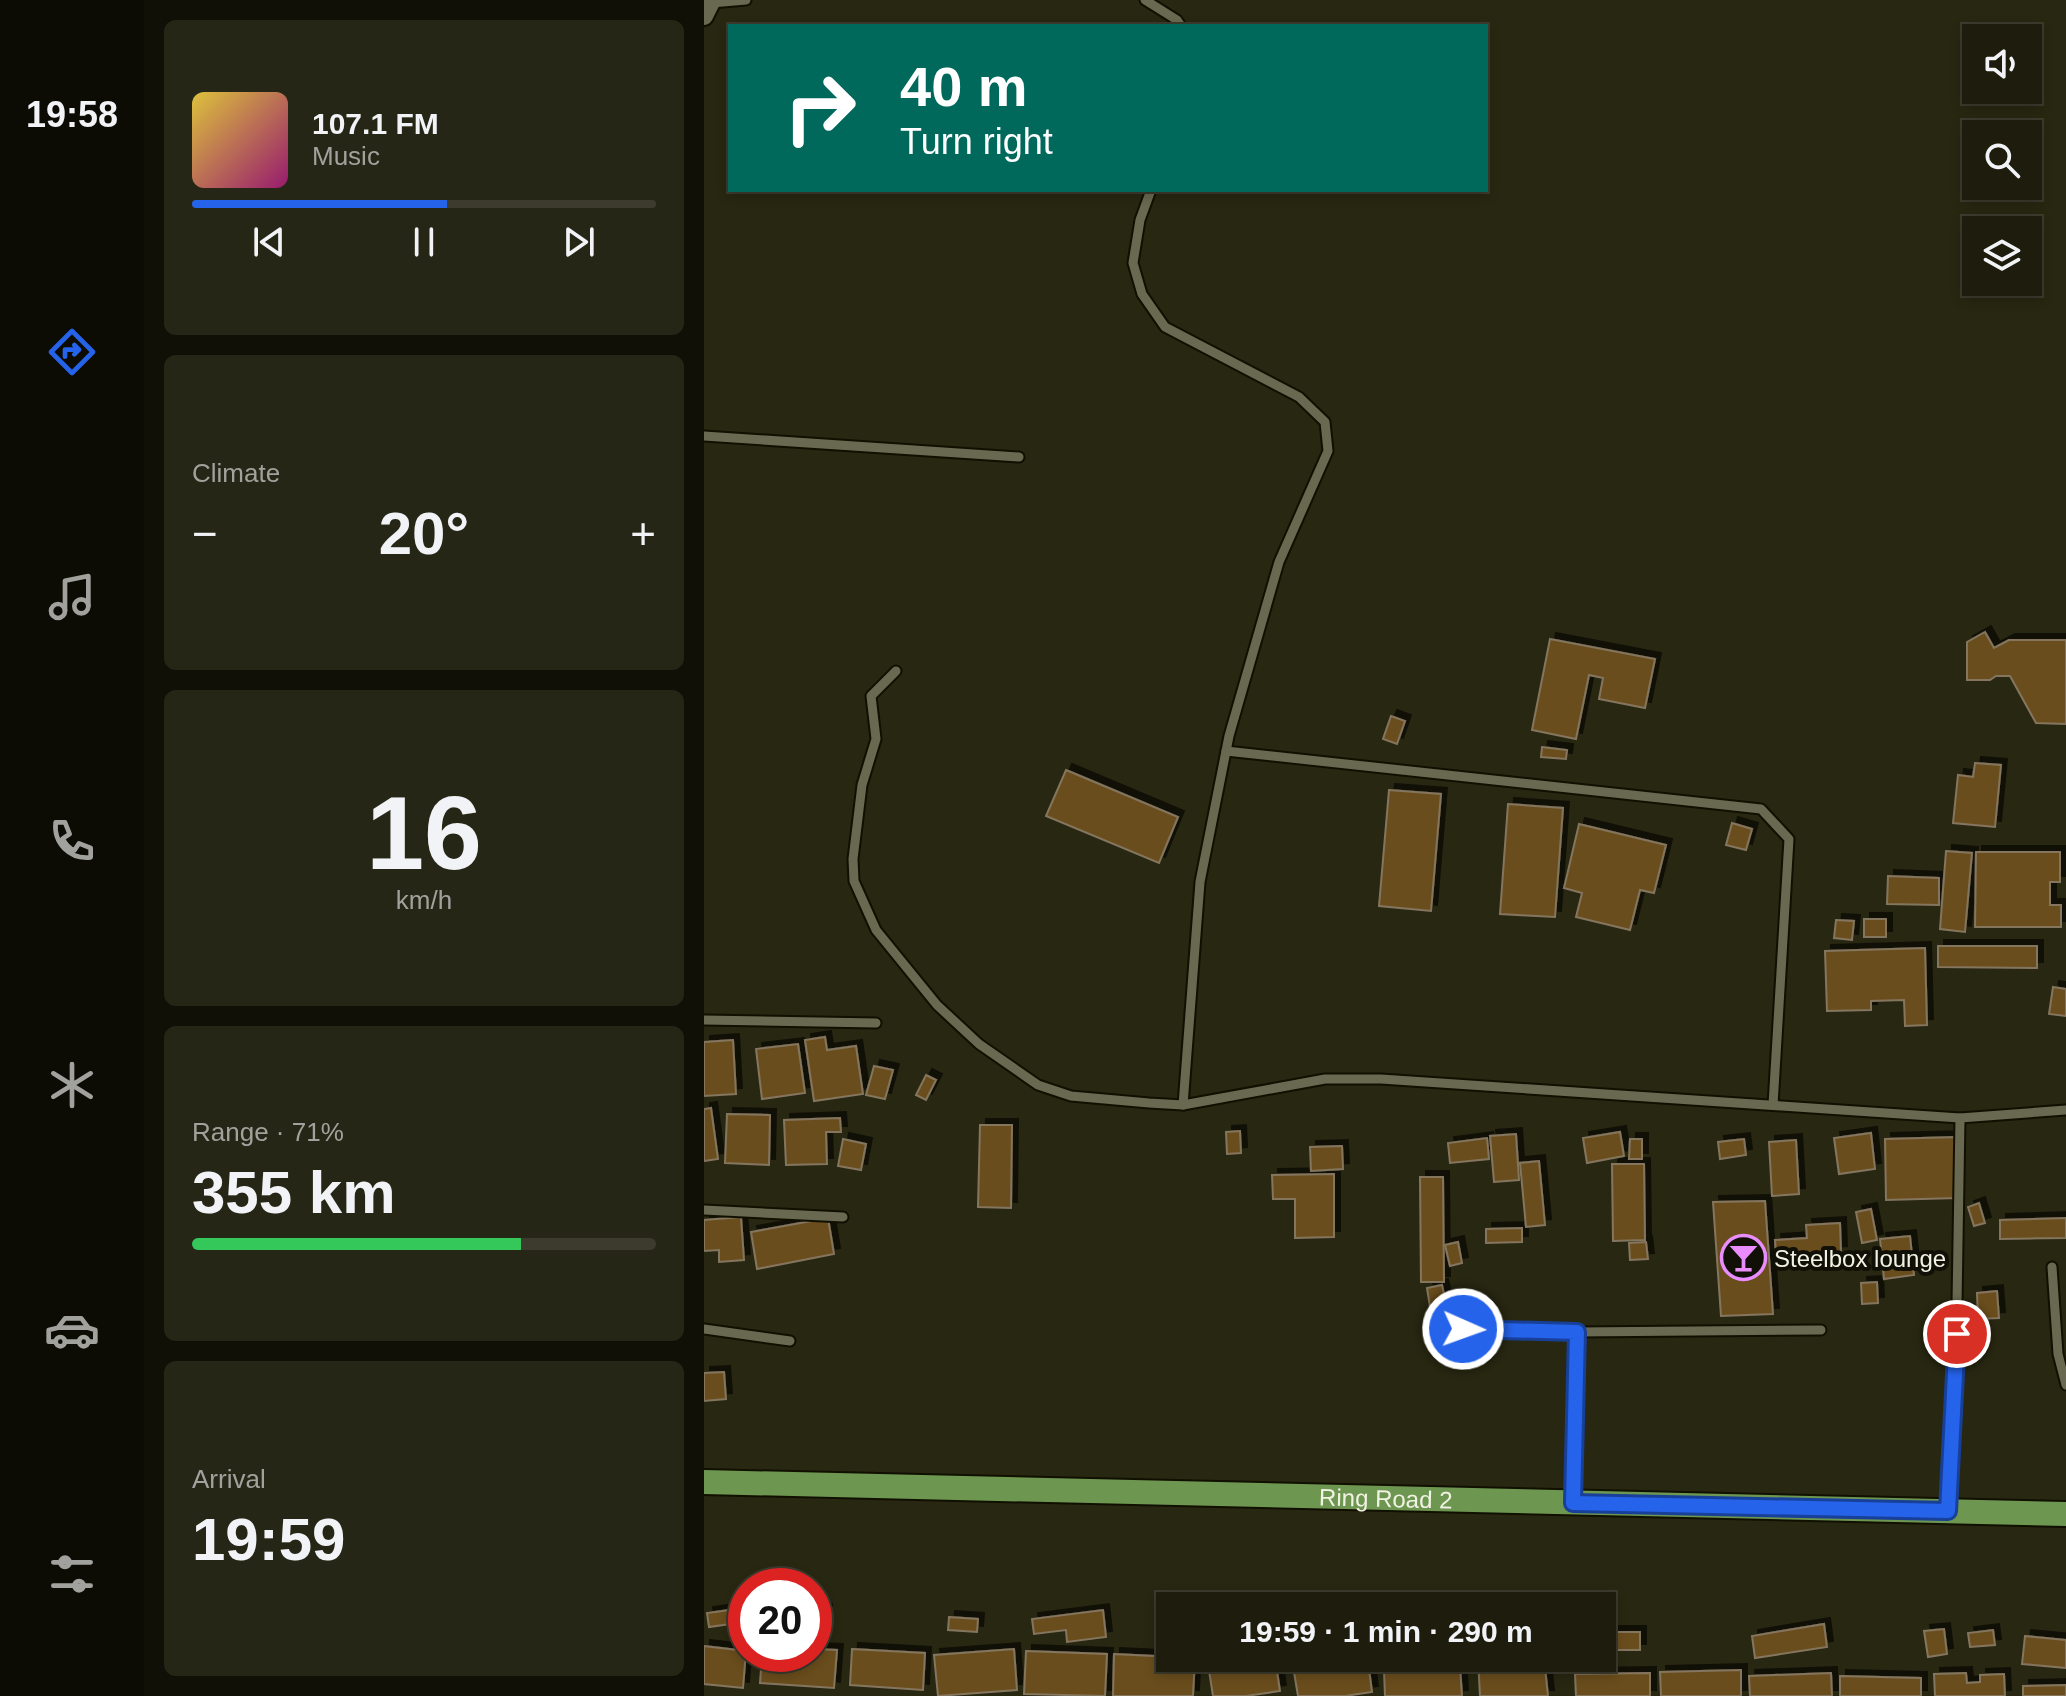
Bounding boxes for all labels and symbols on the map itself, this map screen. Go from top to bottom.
bar icon: Steelbox lounge [1719,1234,1767,1282]
place label: Steelbox lounge [1774,1245,1946,1272]
position arrow [1421,1287,1505,1371]
pin [1923,1300,1991,1368]
street label: Ring Road 2 [1319,1483,1453,1513]
speed limit sign: 20 [728,1568,832,1672]

